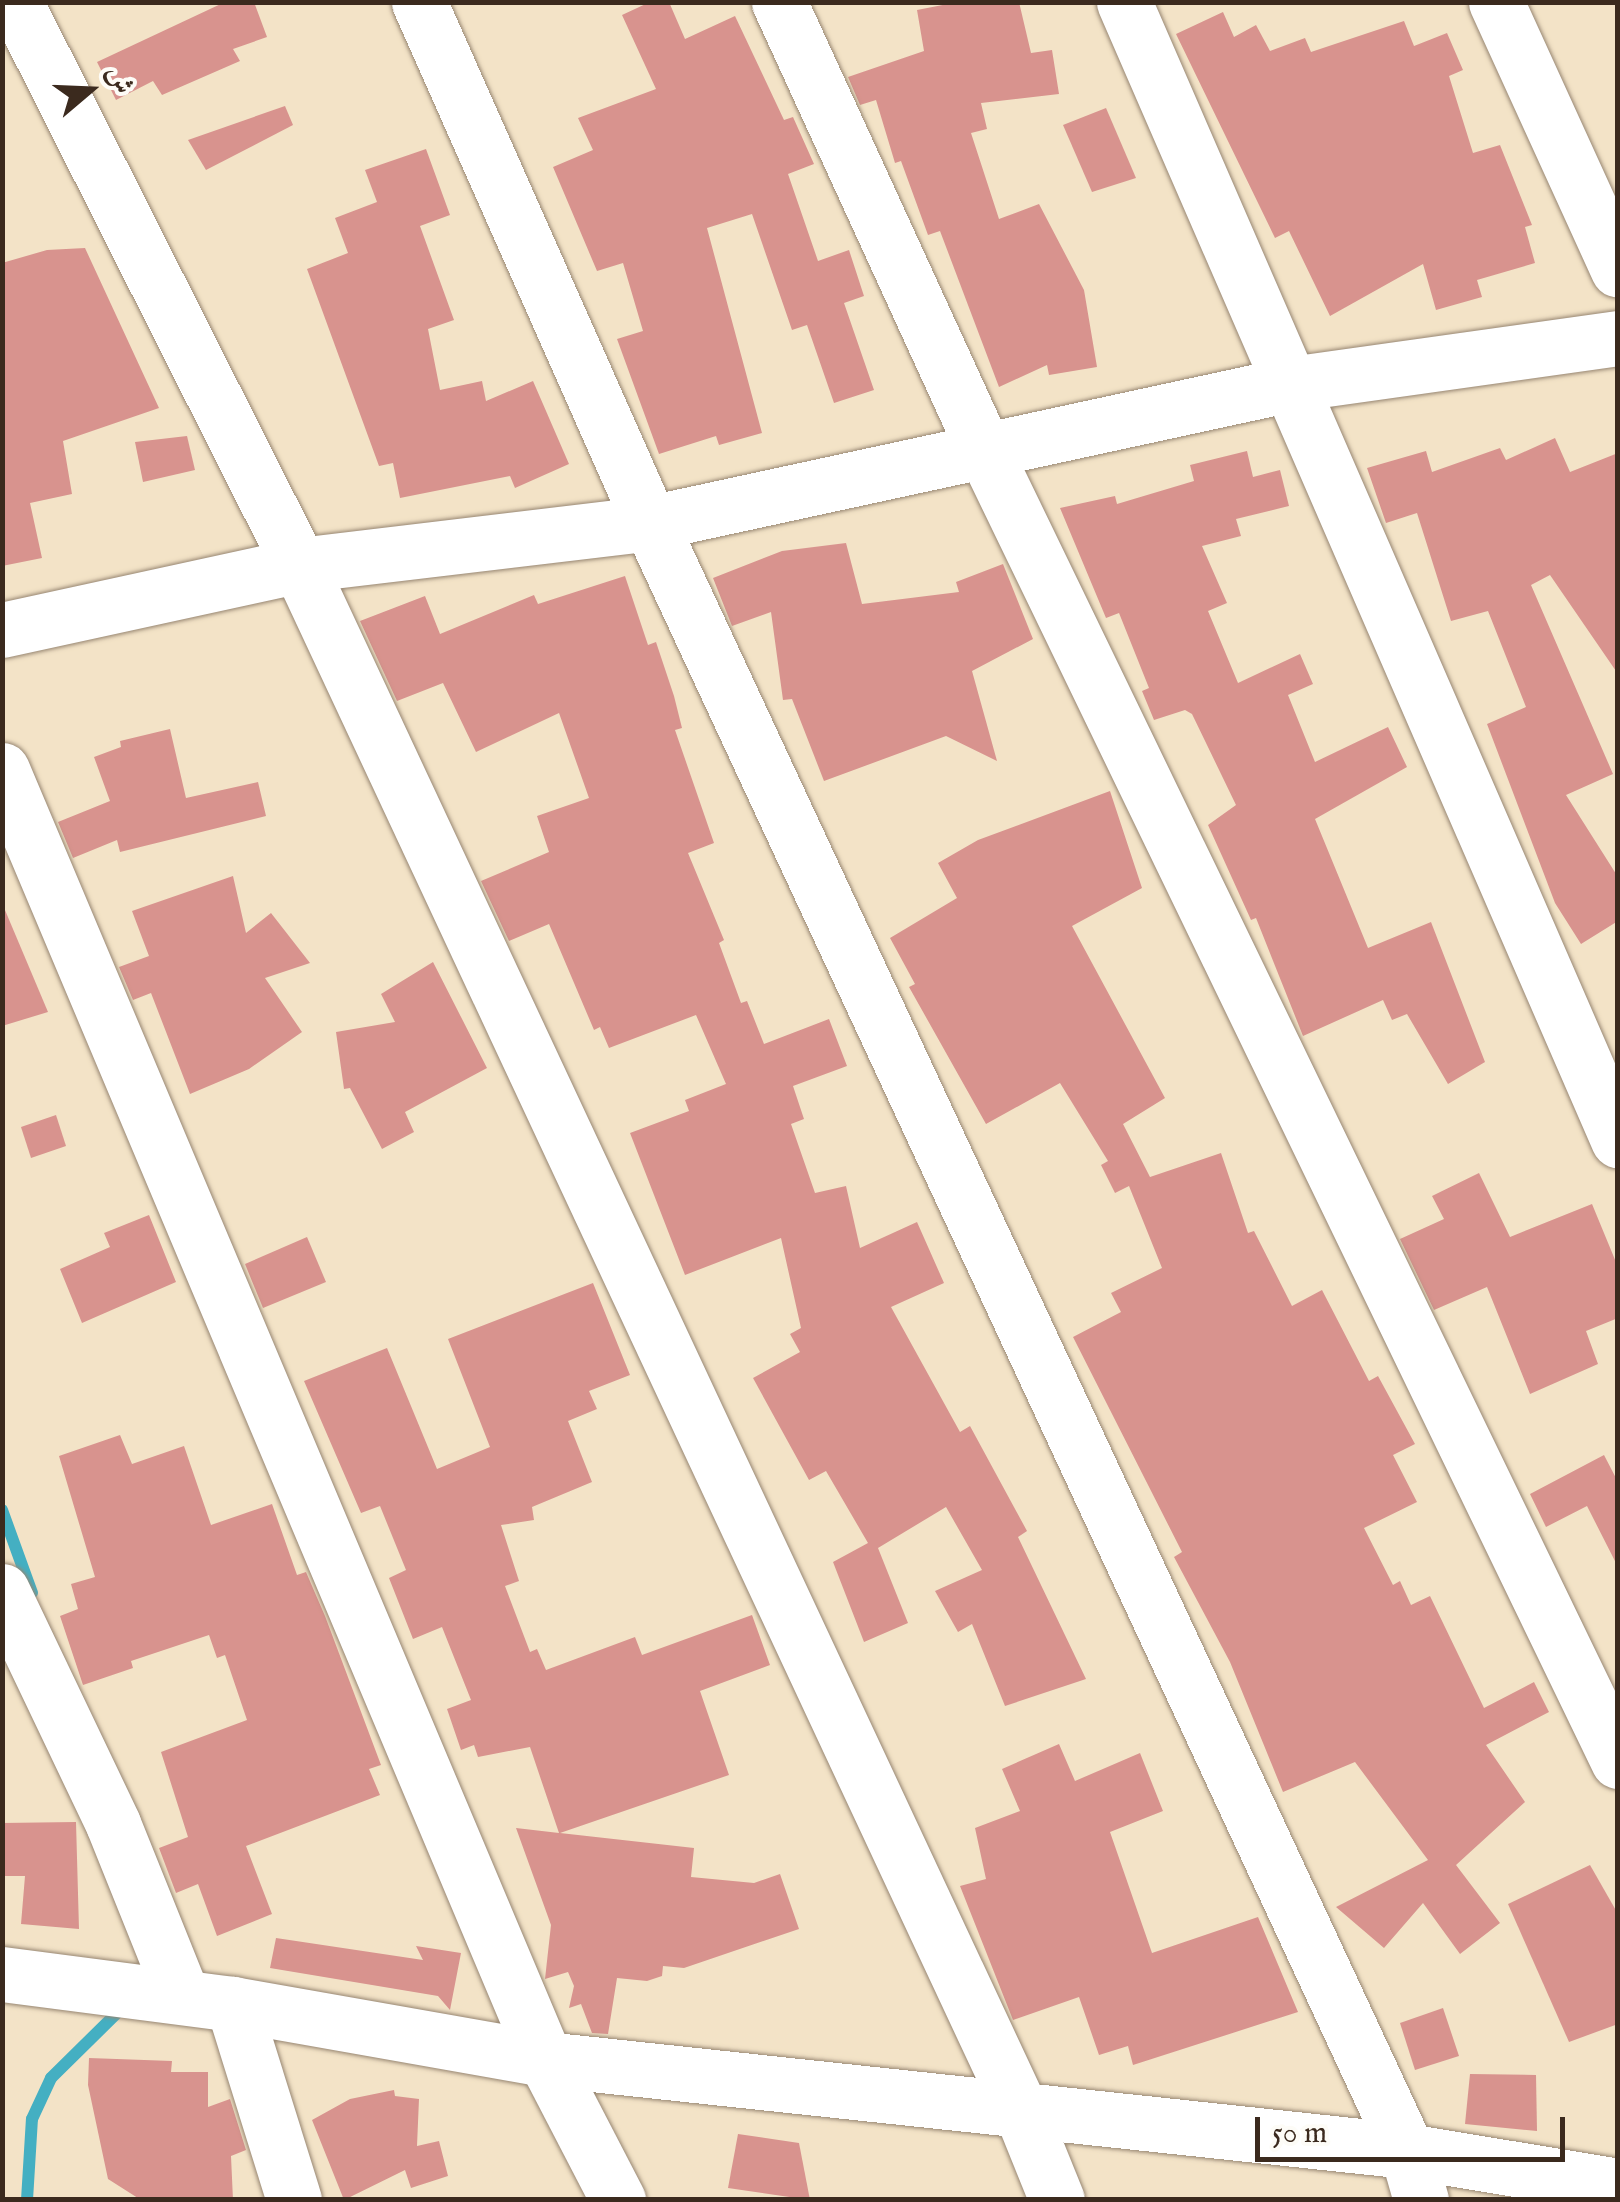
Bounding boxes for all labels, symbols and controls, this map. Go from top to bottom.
north arrow [40,40,140,140]
text: ش [98,61,140,99]
scale bar [1260,2097,1570,2159]
text: 50 m [1272,2115,1327,2153]

